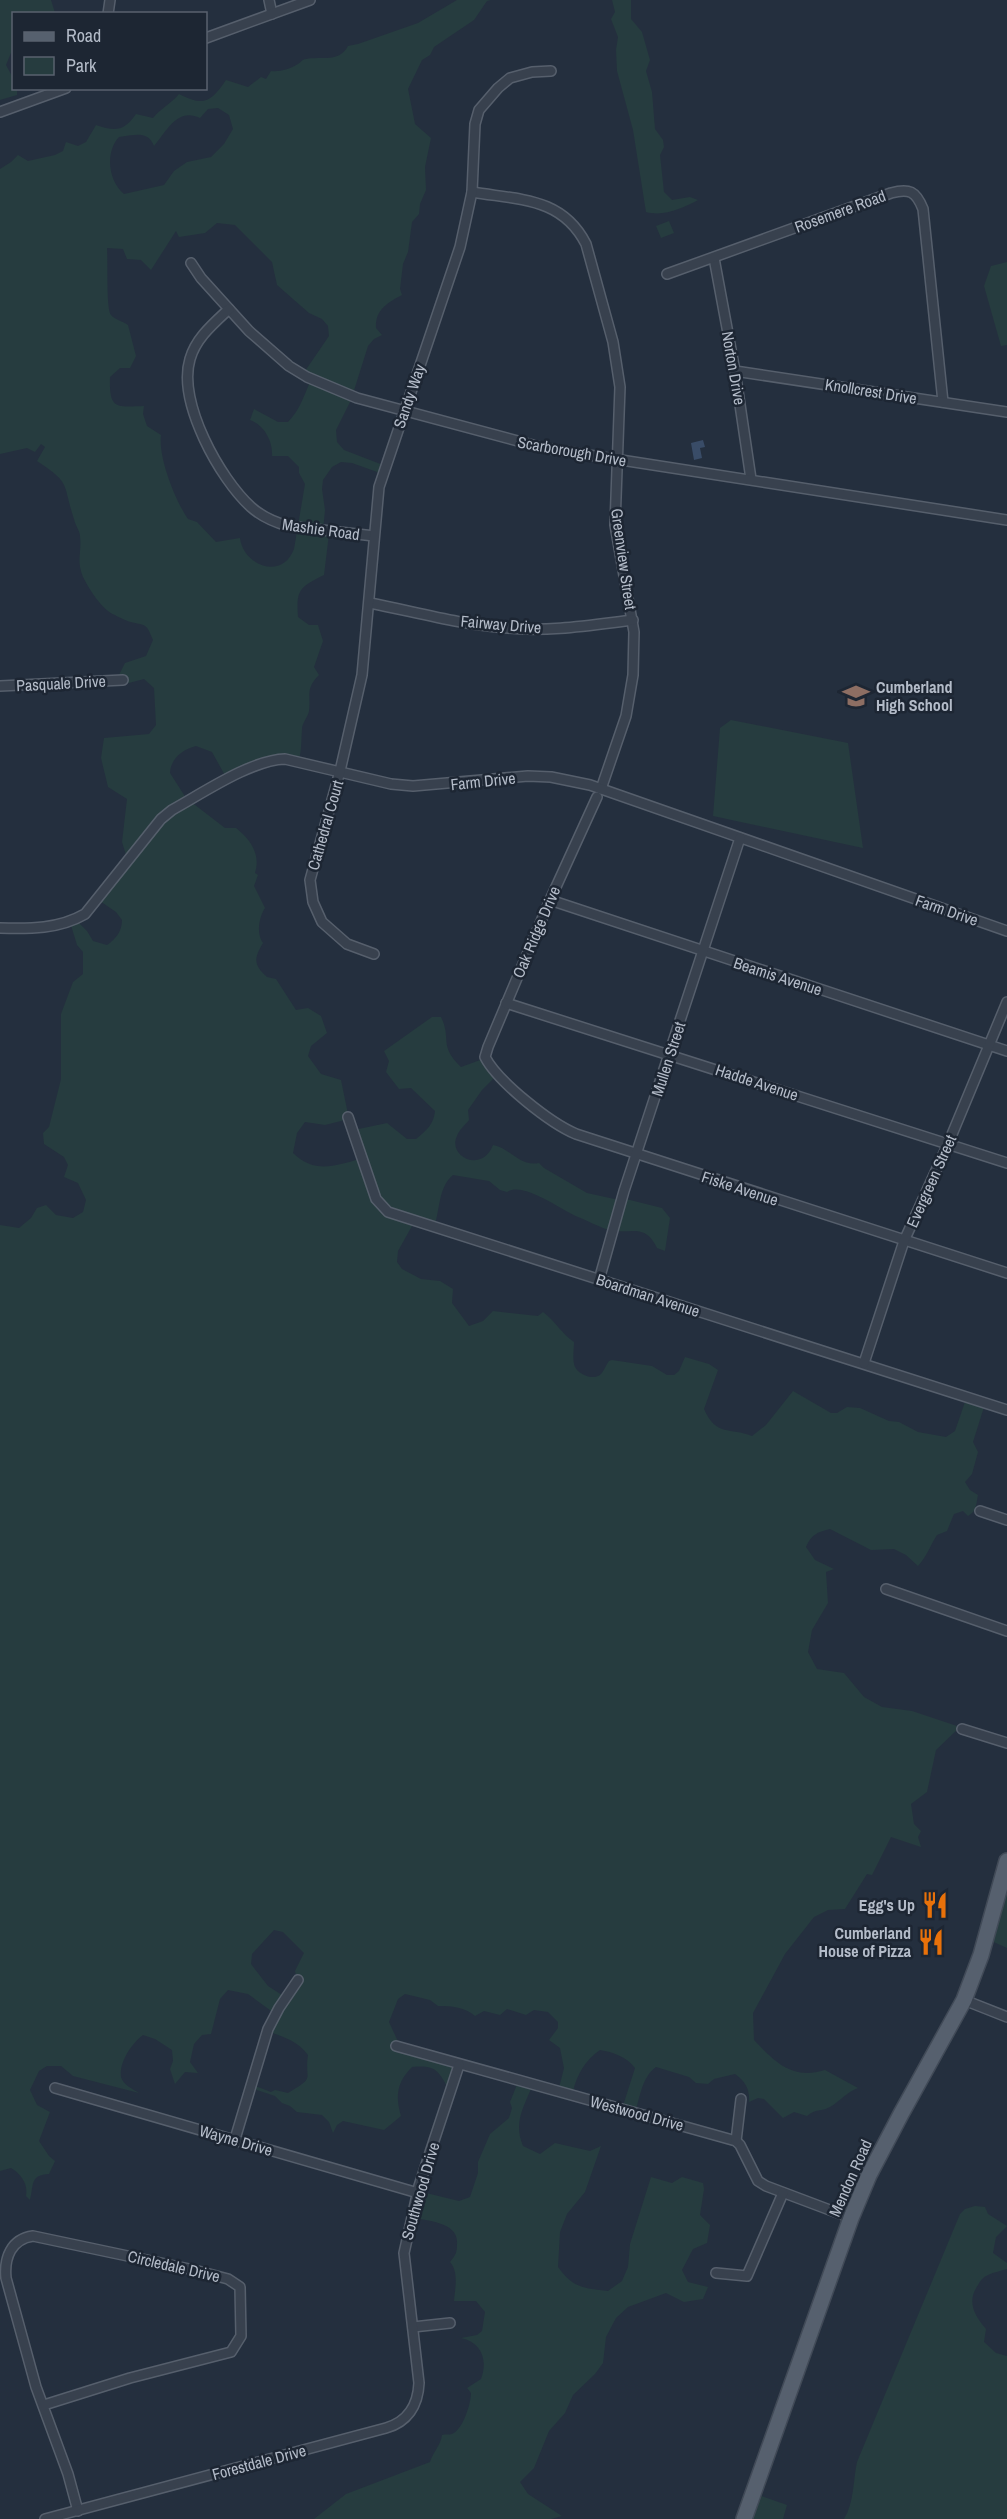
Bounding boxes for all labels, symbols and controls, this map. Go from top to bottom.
legend [12,12,207,90]
text: Road [66,23,101,48]
text: Park [66,53,97,78]
street label: Rosemere Road [791,184,889,238]
street label: Norton Drive [717,329,751,407]
street label: Sandy Way [388,361,430,431]
street label: Knollcrest Drive [824,373,918,409]
street label: Scarborough Drive [516,431,628,471]
street label: Greenview Street [606,507,642,611]
street label: Mashie Road [281,513,361,545]
street label: Fairway Drive [460,610,542,638]
street label: Pasquale Drive [16,670,106,696]
place label: Cumberland High School [876,676,953,716]
school or university icon: Cumberland High School [841,681,871,711]
street label: Farm Drive [450,767,516,795]
street label: Cathedral Court [302,777,348,873]
street label: Oak Ridge Drive [507,883,565,981]
street label: Farm Drive [913,889,981,931]
street label: Beamis Avenue [731,951,825,1001]
street label: Mullen Street [646,1019,691,1099]
street label: Hadde Avenue [713,1058,801,1106]
street label: Evergreen Street [901,1131,961,1231]
street label: Fiske Avenue [699,1165,781,1211]
street label: Boardman Avenue [593,1268,703,1322]
restaurant icon: Egg's Up [920,1890,950,1920]
place label: Egg's Up [859,1894,915,1916]
place label: Cumberland House of Pizza [818,1922,912,1962]
restaurant icon: Cumberland House of Pizza [916,1927,946,1957]
street label: Westwood Drive [588,2090,686,2136]
street label: Wayne Drive [197,2119,275,2161]
street label: Mendon Road [823,2136,877,2220]
street label: Southwood Drive [396,2140,444,2242]
street label: Circledale Drive [126,2245,222,2287]
street label: Forestdale Drive [210,2439,308,2485]

